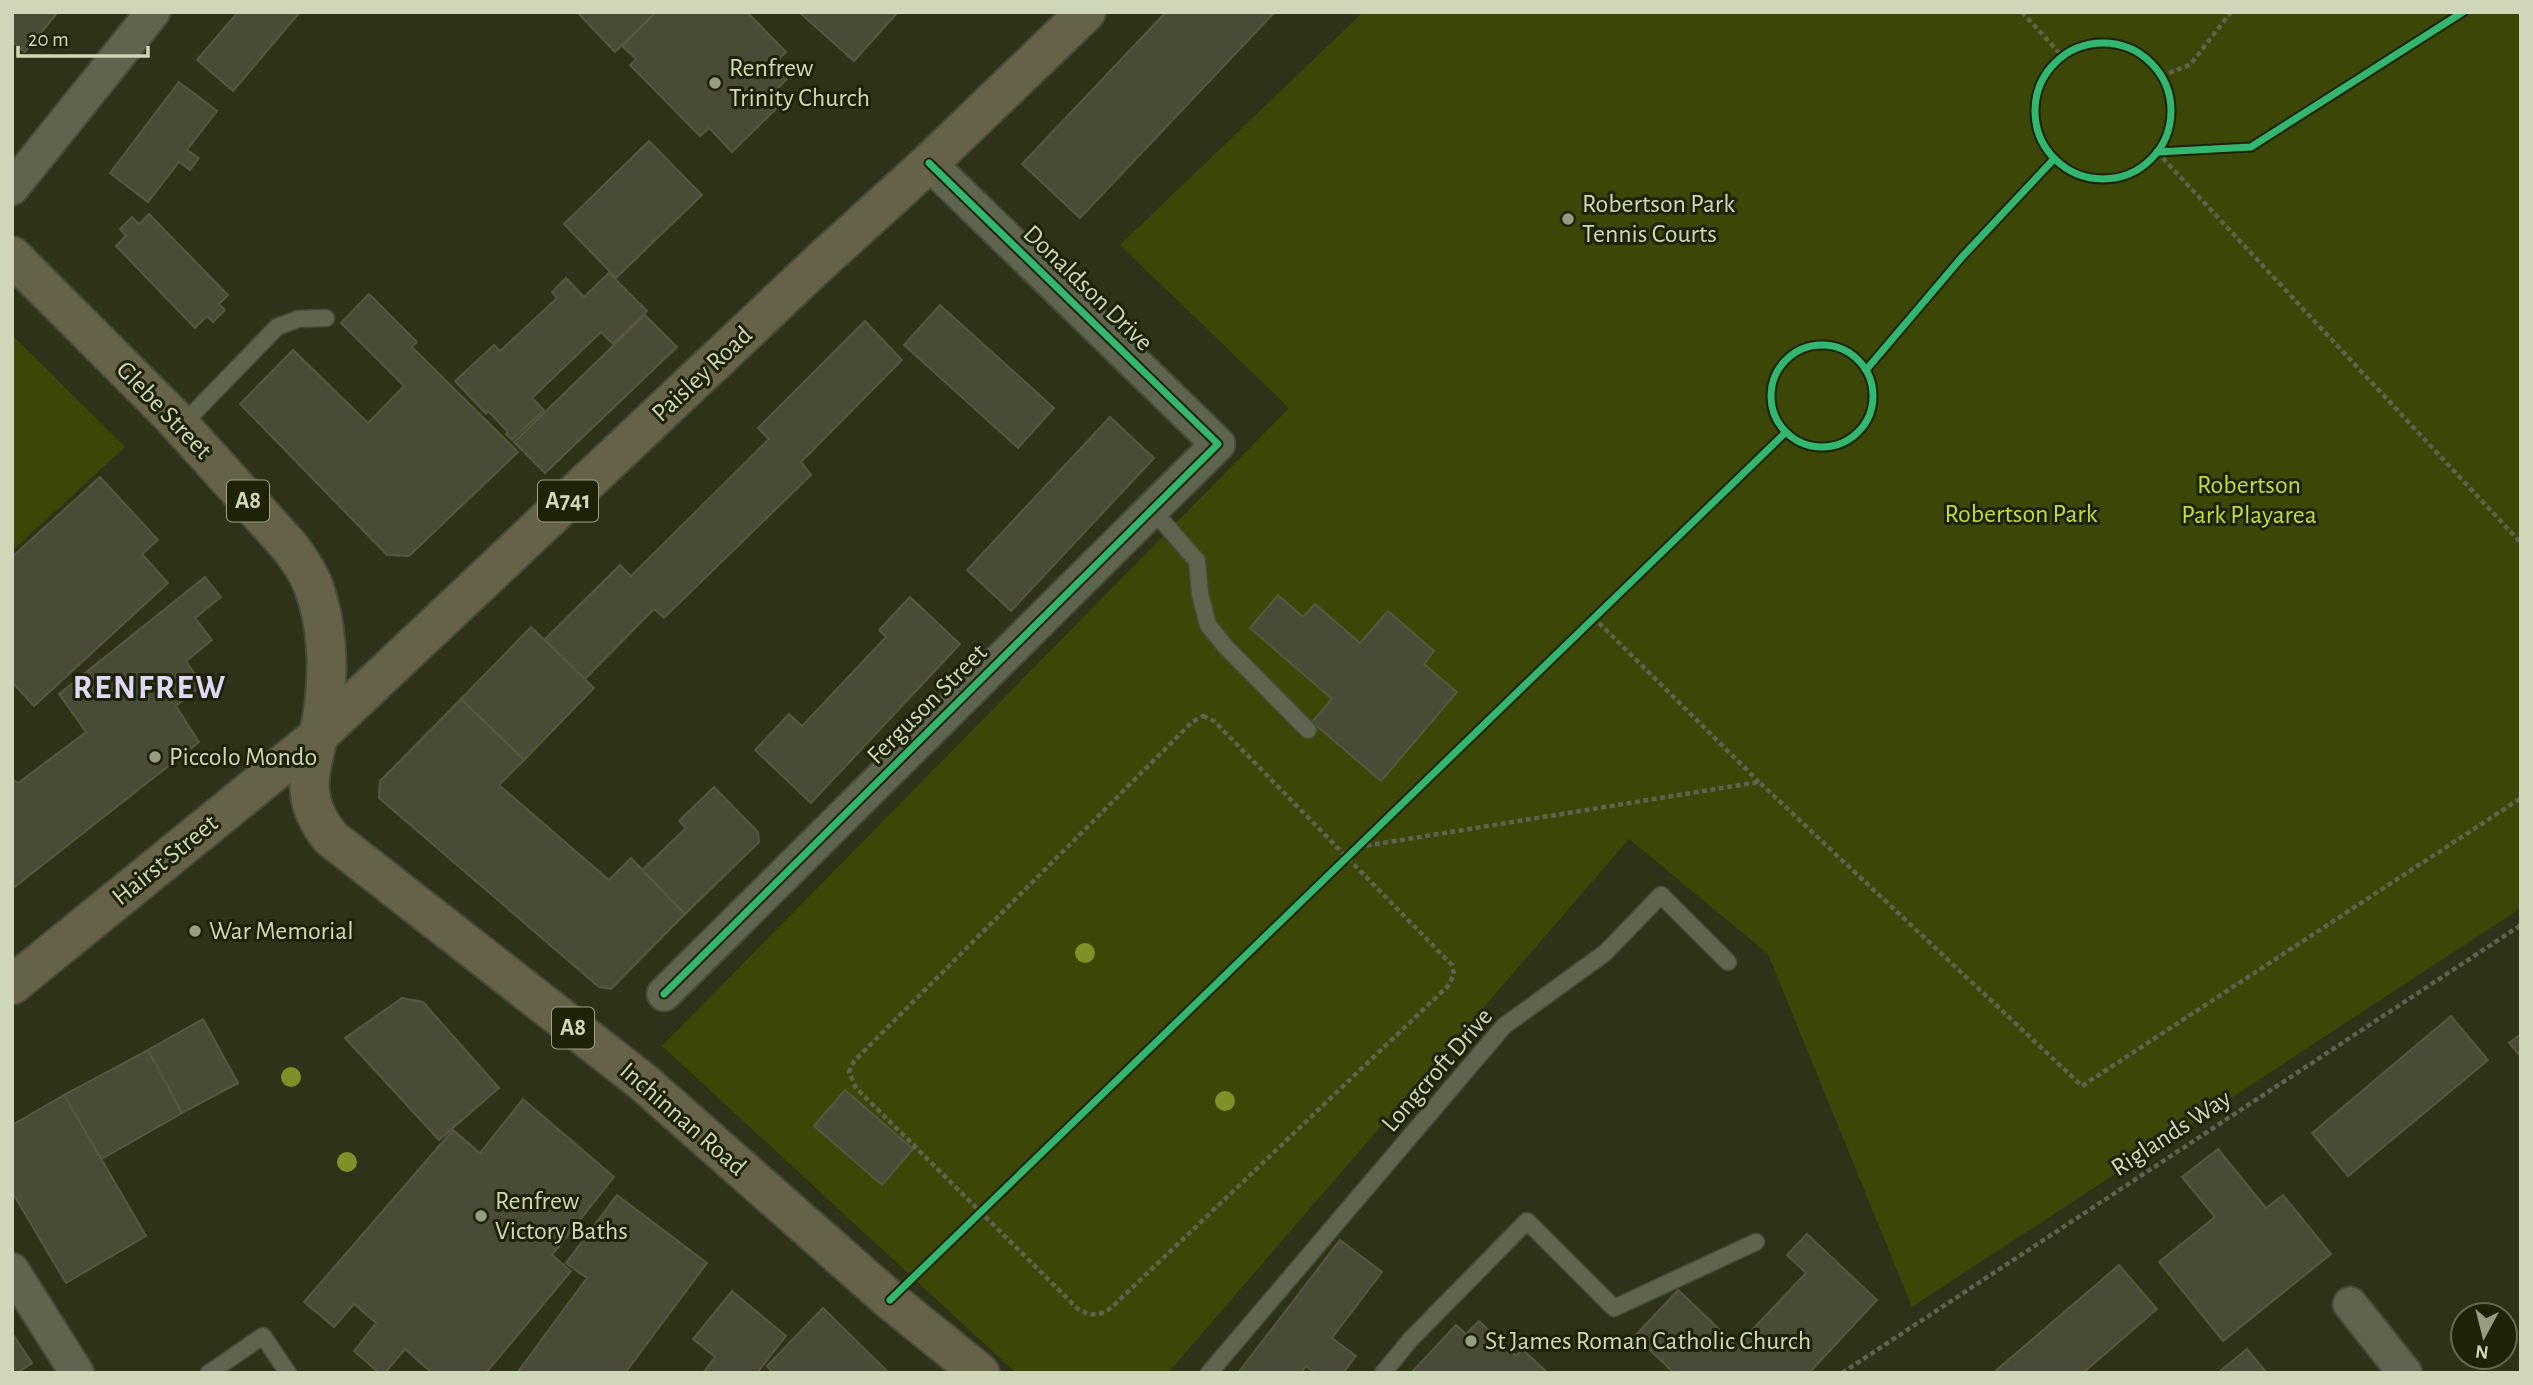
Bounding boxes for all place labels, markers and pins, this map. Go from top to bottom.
place label: Renfrew Trinity Church [729,55,870,111]
marker: Renfrew Trinity Church [707,75,723,91]
place label: Robertson Park Tennis Courts [1582,191,1735,247]
marker: Robertson Park Tennis Courts [1560,211,1576,227]
place label: Piccolo Mondo [169,744,317,770]
marker: Piccolo Mondo [147,749,163,765]
place label: War Memorial [209,918,354,944]
marker: War Memorial [187,923,203,939]
place label: Renfrew Victory Baths [495,1188,628,1244]
marker: Renfrew Victory Baths [473,1208,489,1224]
place label: St James Roman Catholic Church [1485,1328,1811,1354]
marker: St James Roman Catholic Church [1463,1333,1479,1349]

